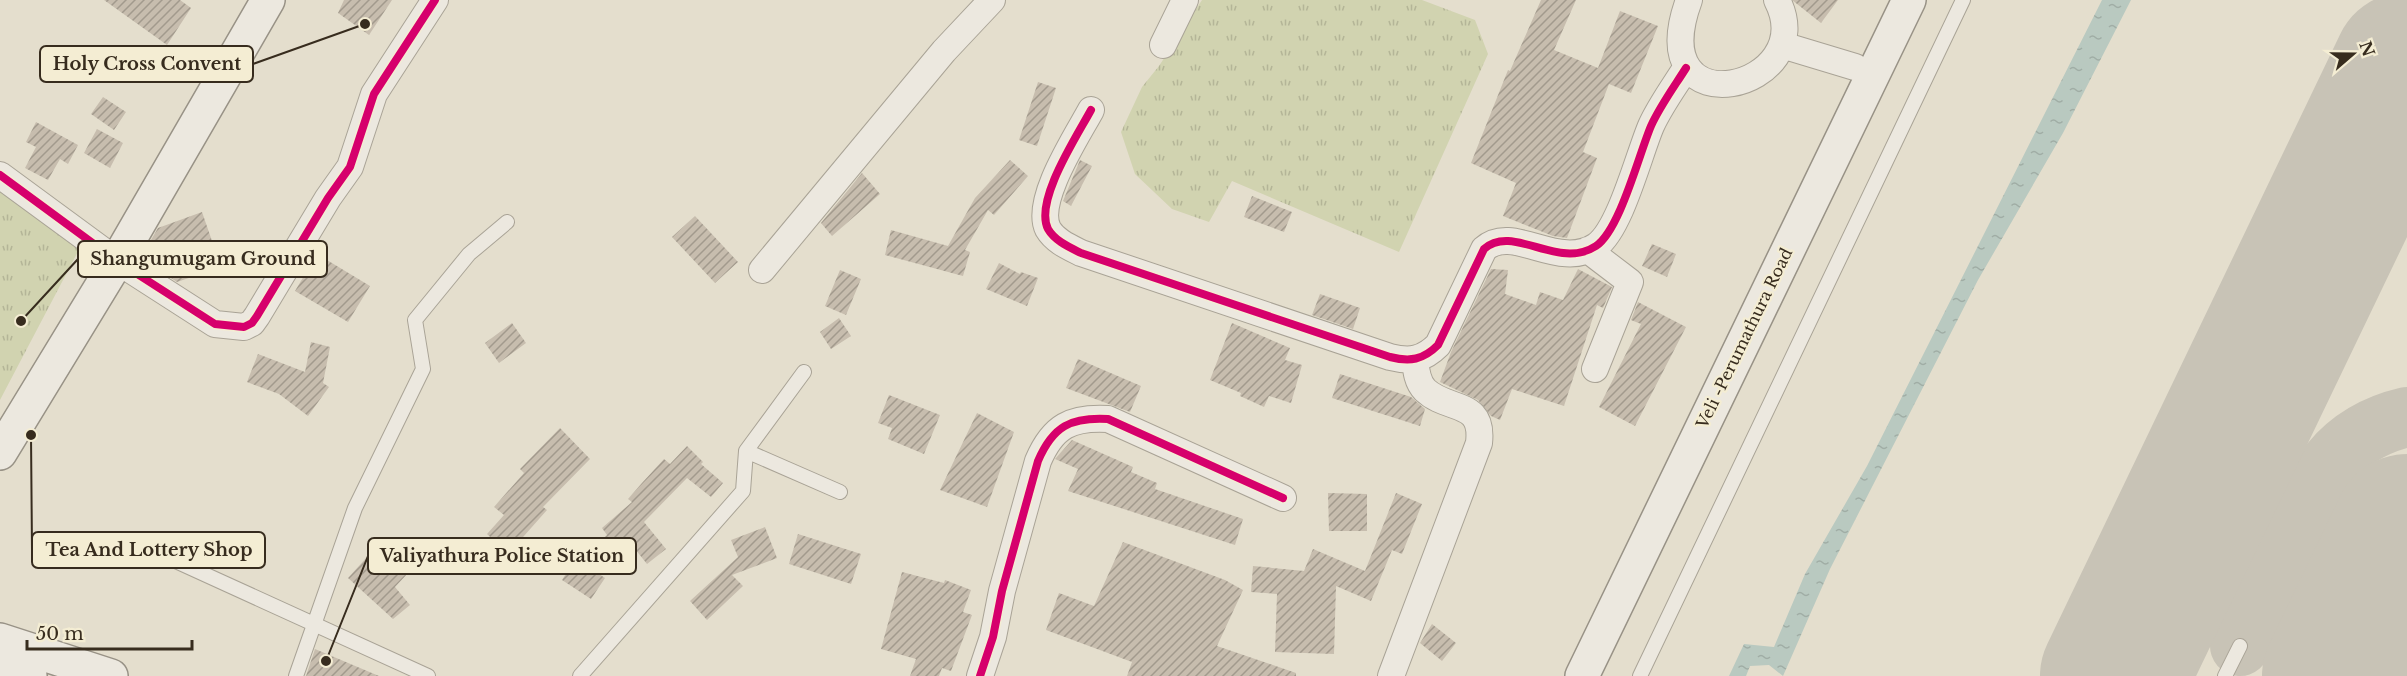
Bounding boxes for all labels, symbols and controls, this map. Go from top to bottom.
north arrow [2323,24,2383,84]
text: N [2355,38,2379,59]
callout: Holy Cross Convent [40,46,253,82]
text: Holy Cross Convent [53,53,241,75]
callout: Shangumugam Ground [78,241,327,277]
street label: Veli -Perumathura Road [1691,244,1797,432]
text: Shangumugam Ground [90,248,316,270]
callout: Tea And Lottery Shop [32,532,265,568]
callout: Valiyathura Police Station [368,538,636,574]
text: Tea And Lottery Shop [45,539,253,561]
text: Valiyathura Police Station [379,545,624,567]
scale bar [27,613,192,651]
text: 50 m [36,623,84,645]

